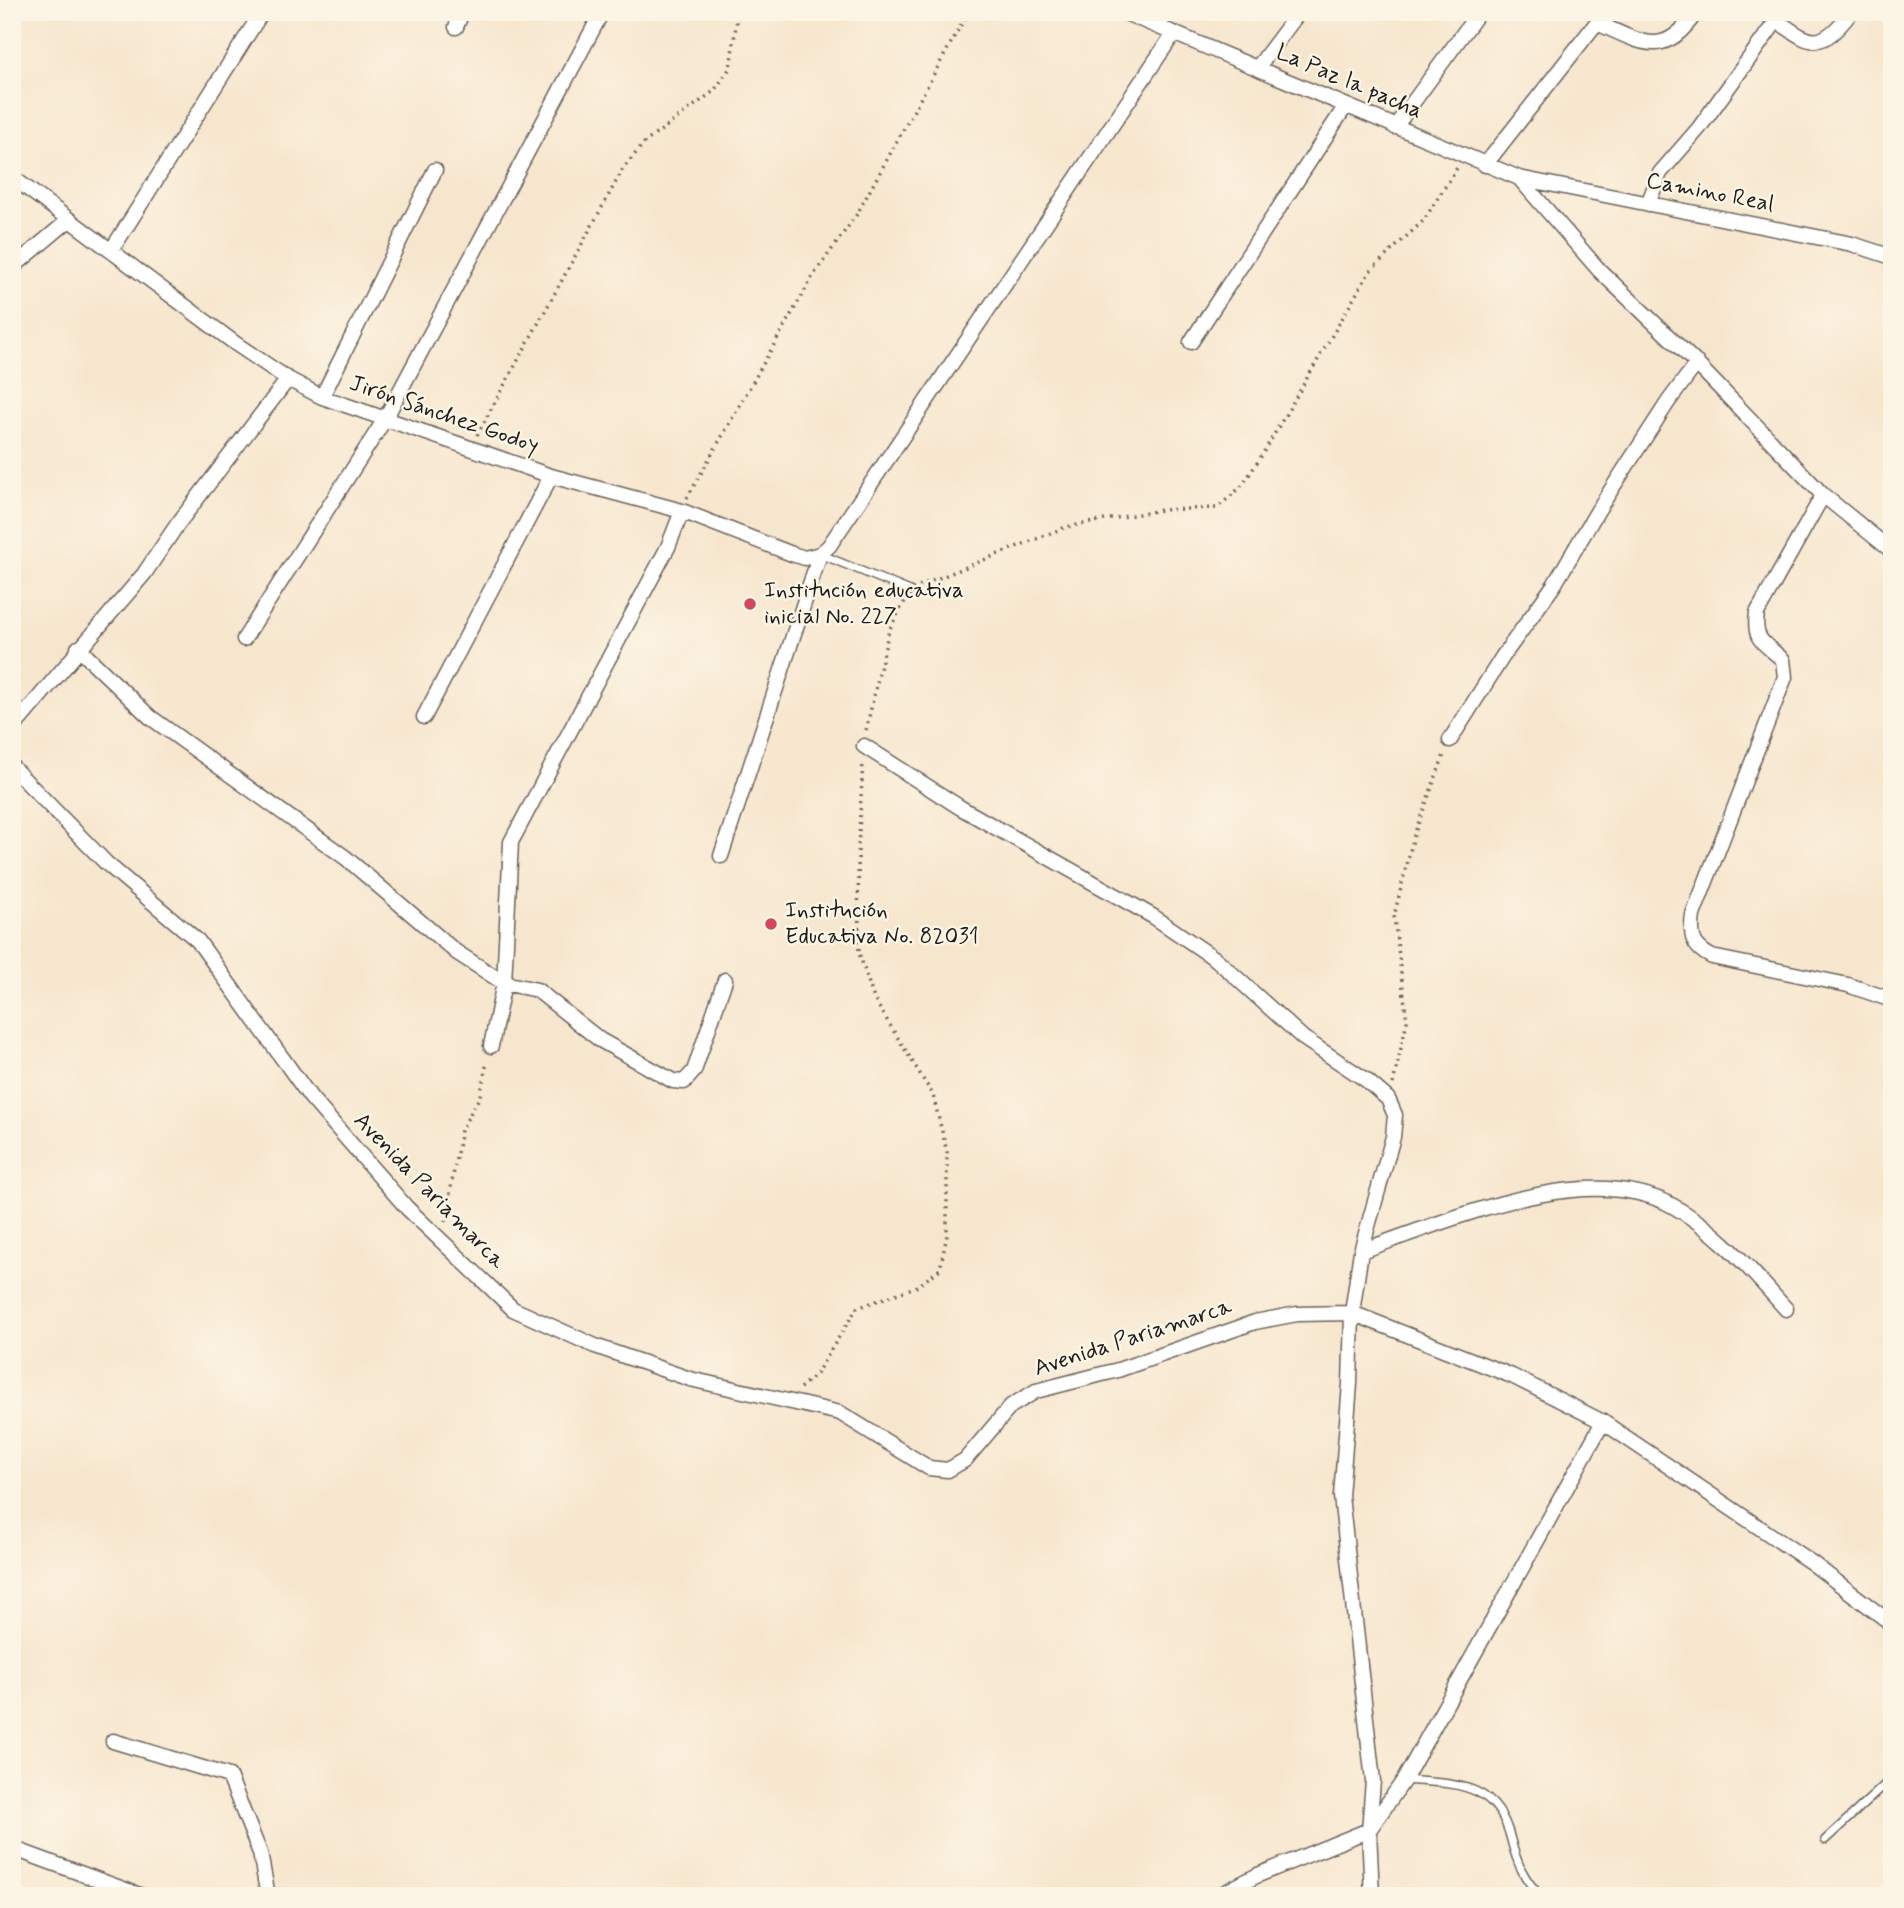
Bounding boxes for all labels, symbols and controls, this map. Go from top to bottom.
street label: La Paz la pacha [1271,38,1427,126]
street label: Camino Real [1644,166,1776,220]
street label: Jirón Sánchez Godoy [345,369,543,461]
place label: Institución educativa inicial No. 227 [764,576,964,632]
marker: Institución educativa inicial No. 227 [742,596,758,612]
place label: Institución Educativa No. 82031 [785,896,979,952]
marker: Institución Educativa No. 82031 [763,916,779,932]
street label: Avenida Pariamarca [347,1106,512,1276]
street label: Avenida Pariamarca [1030,1292,1236,1384]

